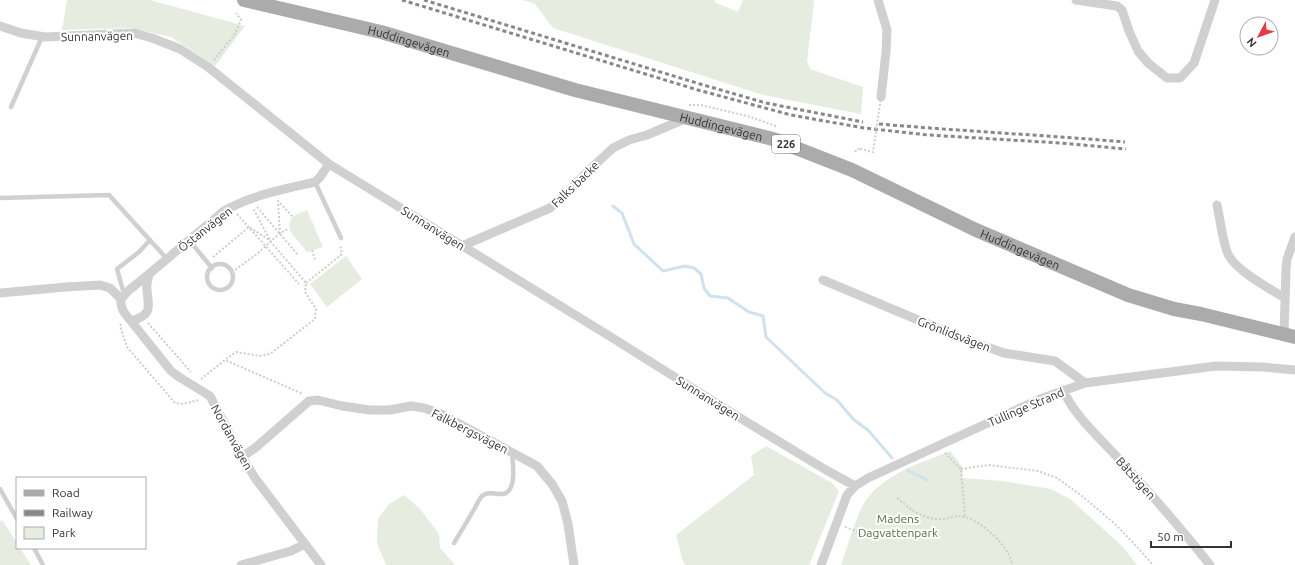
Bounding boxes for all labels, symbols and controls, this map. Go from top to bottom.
north arrow [1239,16,1279,56]
street label: Huddingevägen [367,23,452,59]
street label: Sunnanvägen [61,29,133,43]
text: N [1244,36,1259,50]
street label: Huddingevägen [679,110,764,143]
road number: 226 [772,135,800,153]
street label: Falks backe [549,158,601,210]
street label: Sunnanvägen [399,203,467,253]
street label: Östanvägen [176,204,234,254]
street label: Huddingevägen [979,226,1062,272]
street label: Grönlidsvägen [916,314,992,354]
street label: Sunnanvägen [674,373,742,423]
street label: Tullinge Strand [986,385,1066,429]
street label: Nordanvägen [209,402,255,472]
street label: Falkbergsvägen [430,406,510,456]
street label: Båtstigen [1114,454,1158,502]
legend [16,477,146,549]
text: Road [52,486,80,499]
text: Railway [52,506,93,519]
park label: Madens Dagvattenpark [858,512,938,539]
scale bar [1151,523,1231,549]
text: Park [52,526,76,539]
text: 50 m [1157,530,1184,543]

